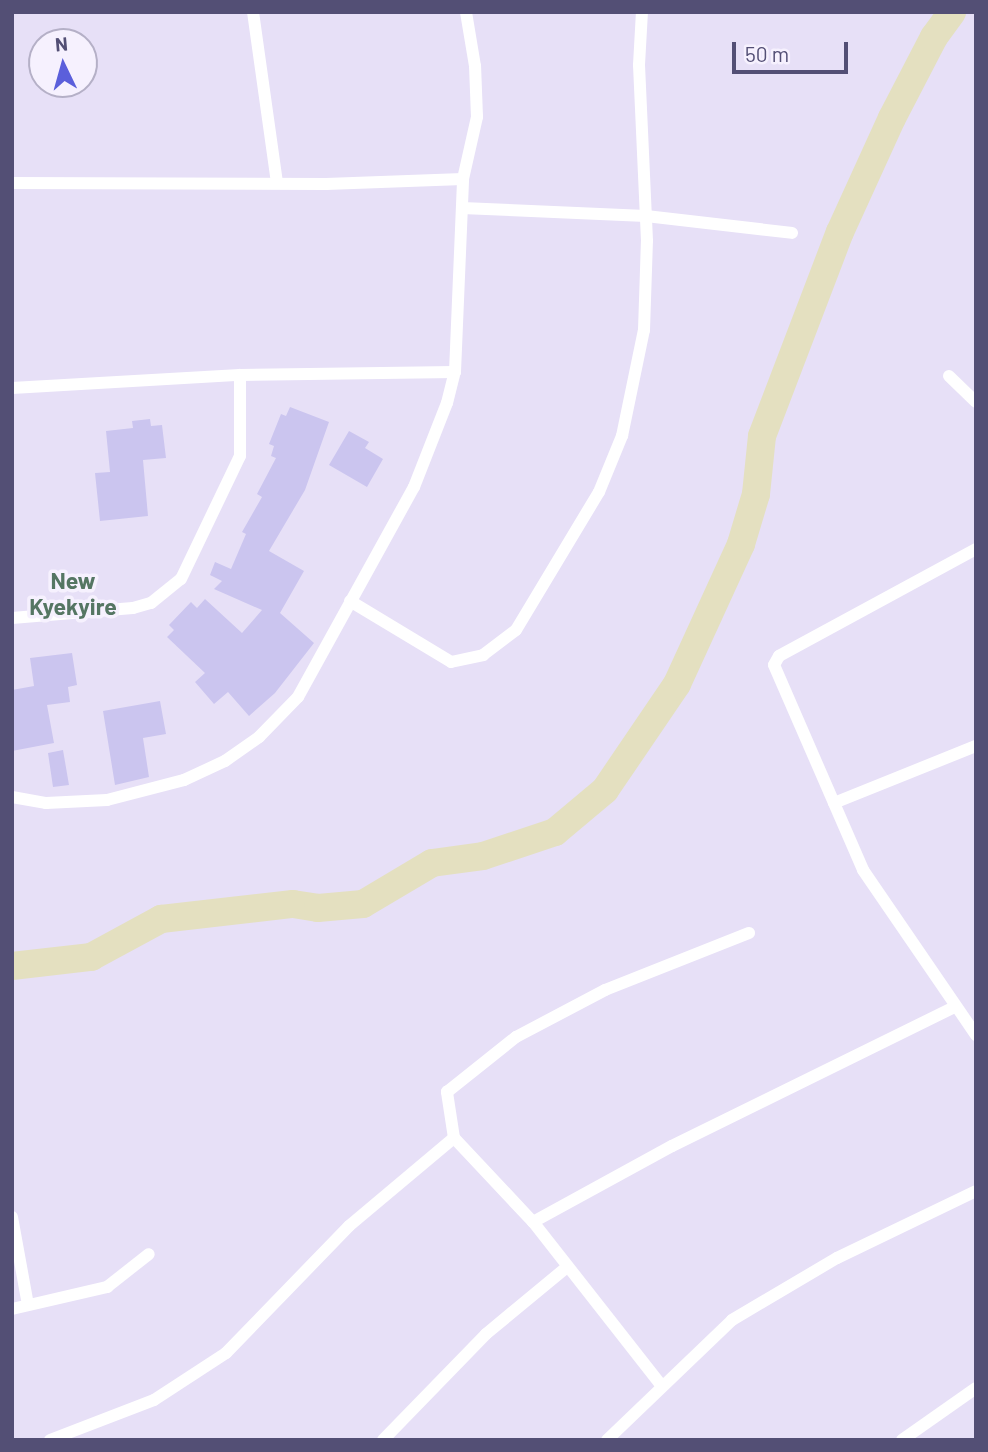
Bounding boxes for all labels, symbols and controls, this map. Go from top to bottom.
north arrow [28,28,98,98]
scale bar [736,28,852,72]
text: N [54,32,69,56]
text: 50 m [745,41,789,66]
district label: New Kyekyire [29,566,117,620]

